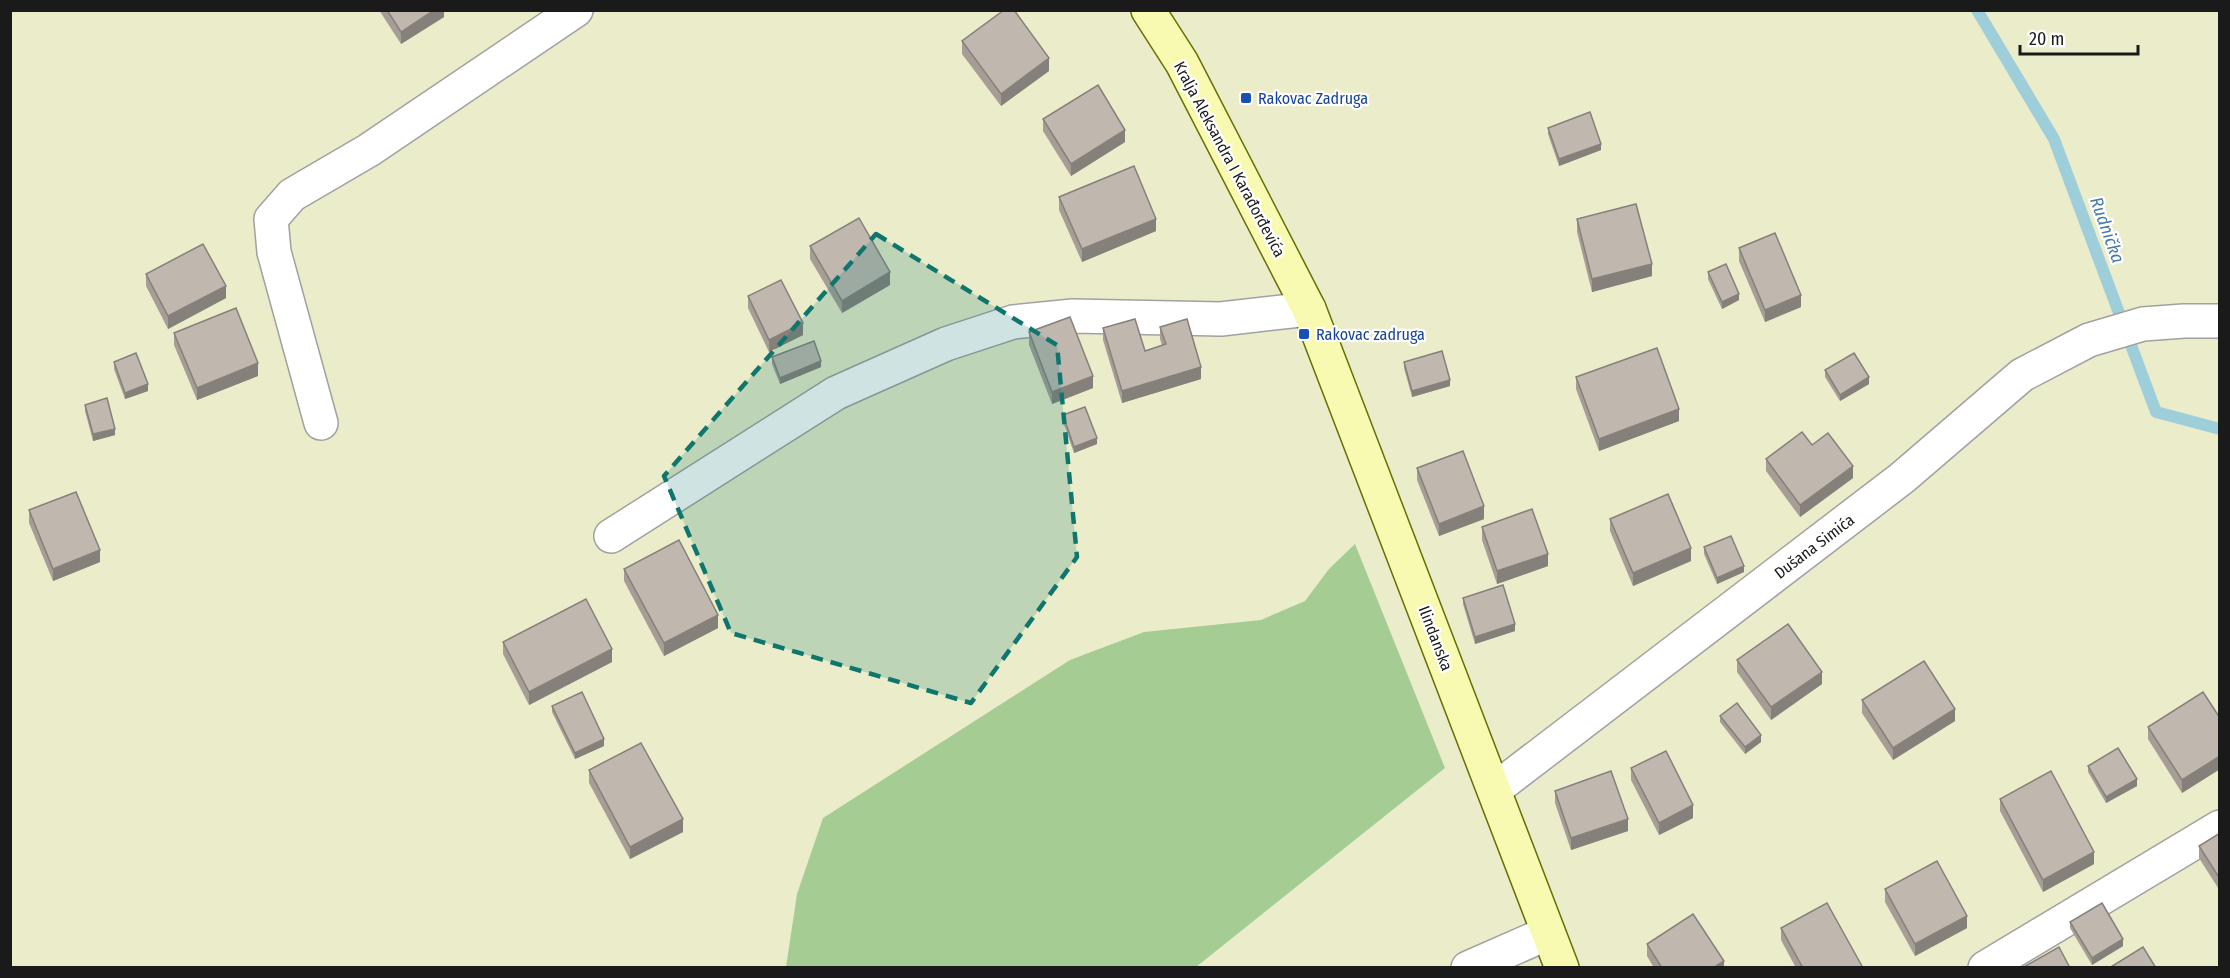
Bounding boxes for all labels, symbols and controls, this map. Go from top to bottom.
scale bar [2020,18,2138,56]
text: 20 m [2029,28,2064,50]
street label: Kralja Aleksandra I Karađorđevića [1170,58,1289,260]
place label: Rakovac Zadruga [1258,89,1368,108]
marker: Rakovac Zadruga [1239,91,1253,105]
water label: Rudnička [2085,194,2129,266]
place label: Rakovac zadruga [1316,325,1425,344]
marker: Rakovac zadruga [1297,327,1311,341]
street label: Dušana Simića [1771,510,1858,583]
street label: Ilindanska [1415,603,1457,673]

